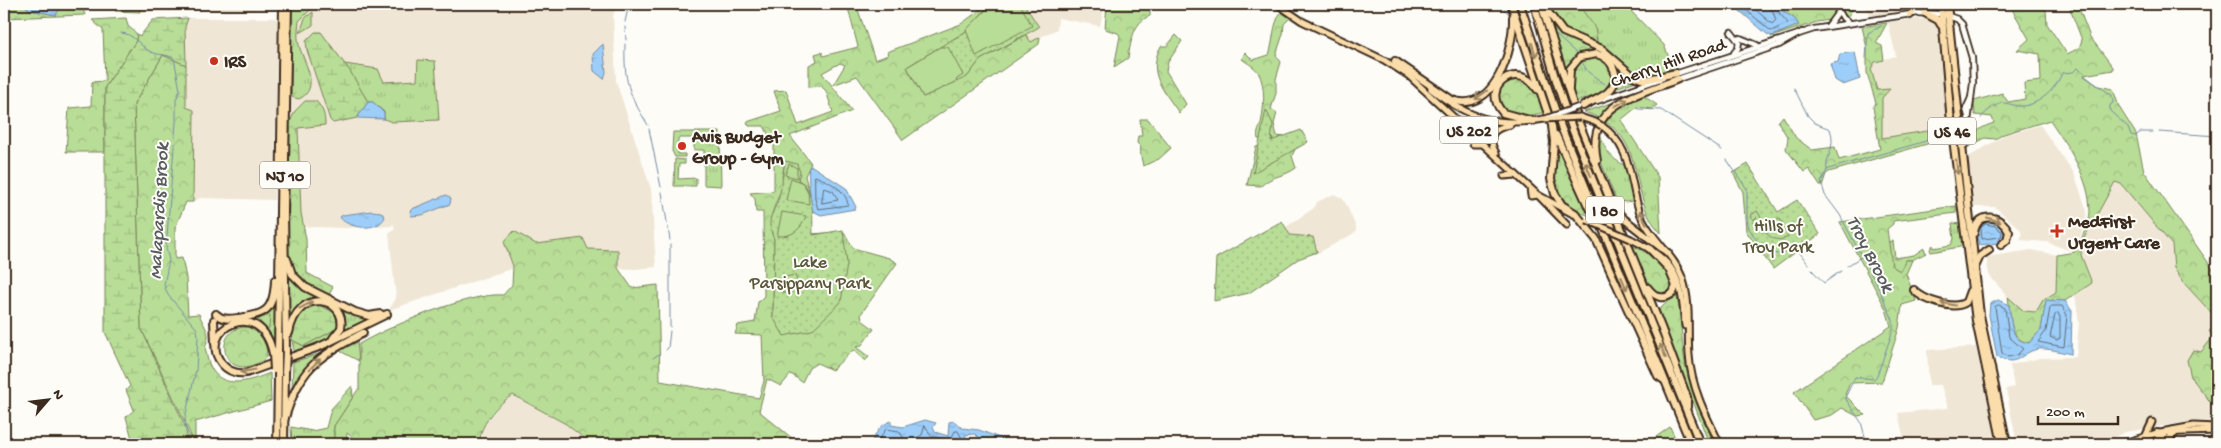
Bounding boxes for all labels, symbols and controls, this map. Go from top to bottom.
street label: Cherry Hill Road [1609,34,1730,94]
one-way arrow [1530,42,1540,58]
place label: IRS [224,53,247,74]
marker: IRS [208,55,220,67]
one-way arrow [1474,90,1488,100]
one-way arrow [1613,97,1628,107]
road number: US 202 [1440,116,1498,144]
road number: US 46 [1928,118,1976,144]
place label: Avis Budget Group - Gym [691,128,784,170]
marker: Avis Budget Group - Gym [676,140,688,152]
water label: Malapardis Brook [145,141,176,280]
one-way arrow [1952,158,1962,174]
one-way arrow [1583,161,1592,177]
road number: NJ 10 [260,162,310,188]
road number: I 80 [1586,196,1624,224]
one-way arrow [1638,210,1648,225]
water label: Troy Brook [1840,213,1899,298]
place label: MedFirst Urgent Care [2068,213,2161,255]
one-way arrow [1986,216,2001,225]
park label: Hills of Troy Park [1742,217,1815,259]
marker: MedFirst Urgent Care [2050,224,2064,238]
park label: Lake Parsippany Park [749,253,872,295]
one-way arrow [1620,275,1630,290]
one-way arrow [1940,299,1956,308]
one-way arrow [298,300,313,310]
one-way arrow [1657,344,1666,359]
one-way arrow [309,358,321,370]
one-way arrow [241,367,257,377]
north arrow [22,376,72,426]
text: N [48,387,67,403]
scale bar [2038,393,2118,425]
text: 200 m [2046,404,2085,422]

